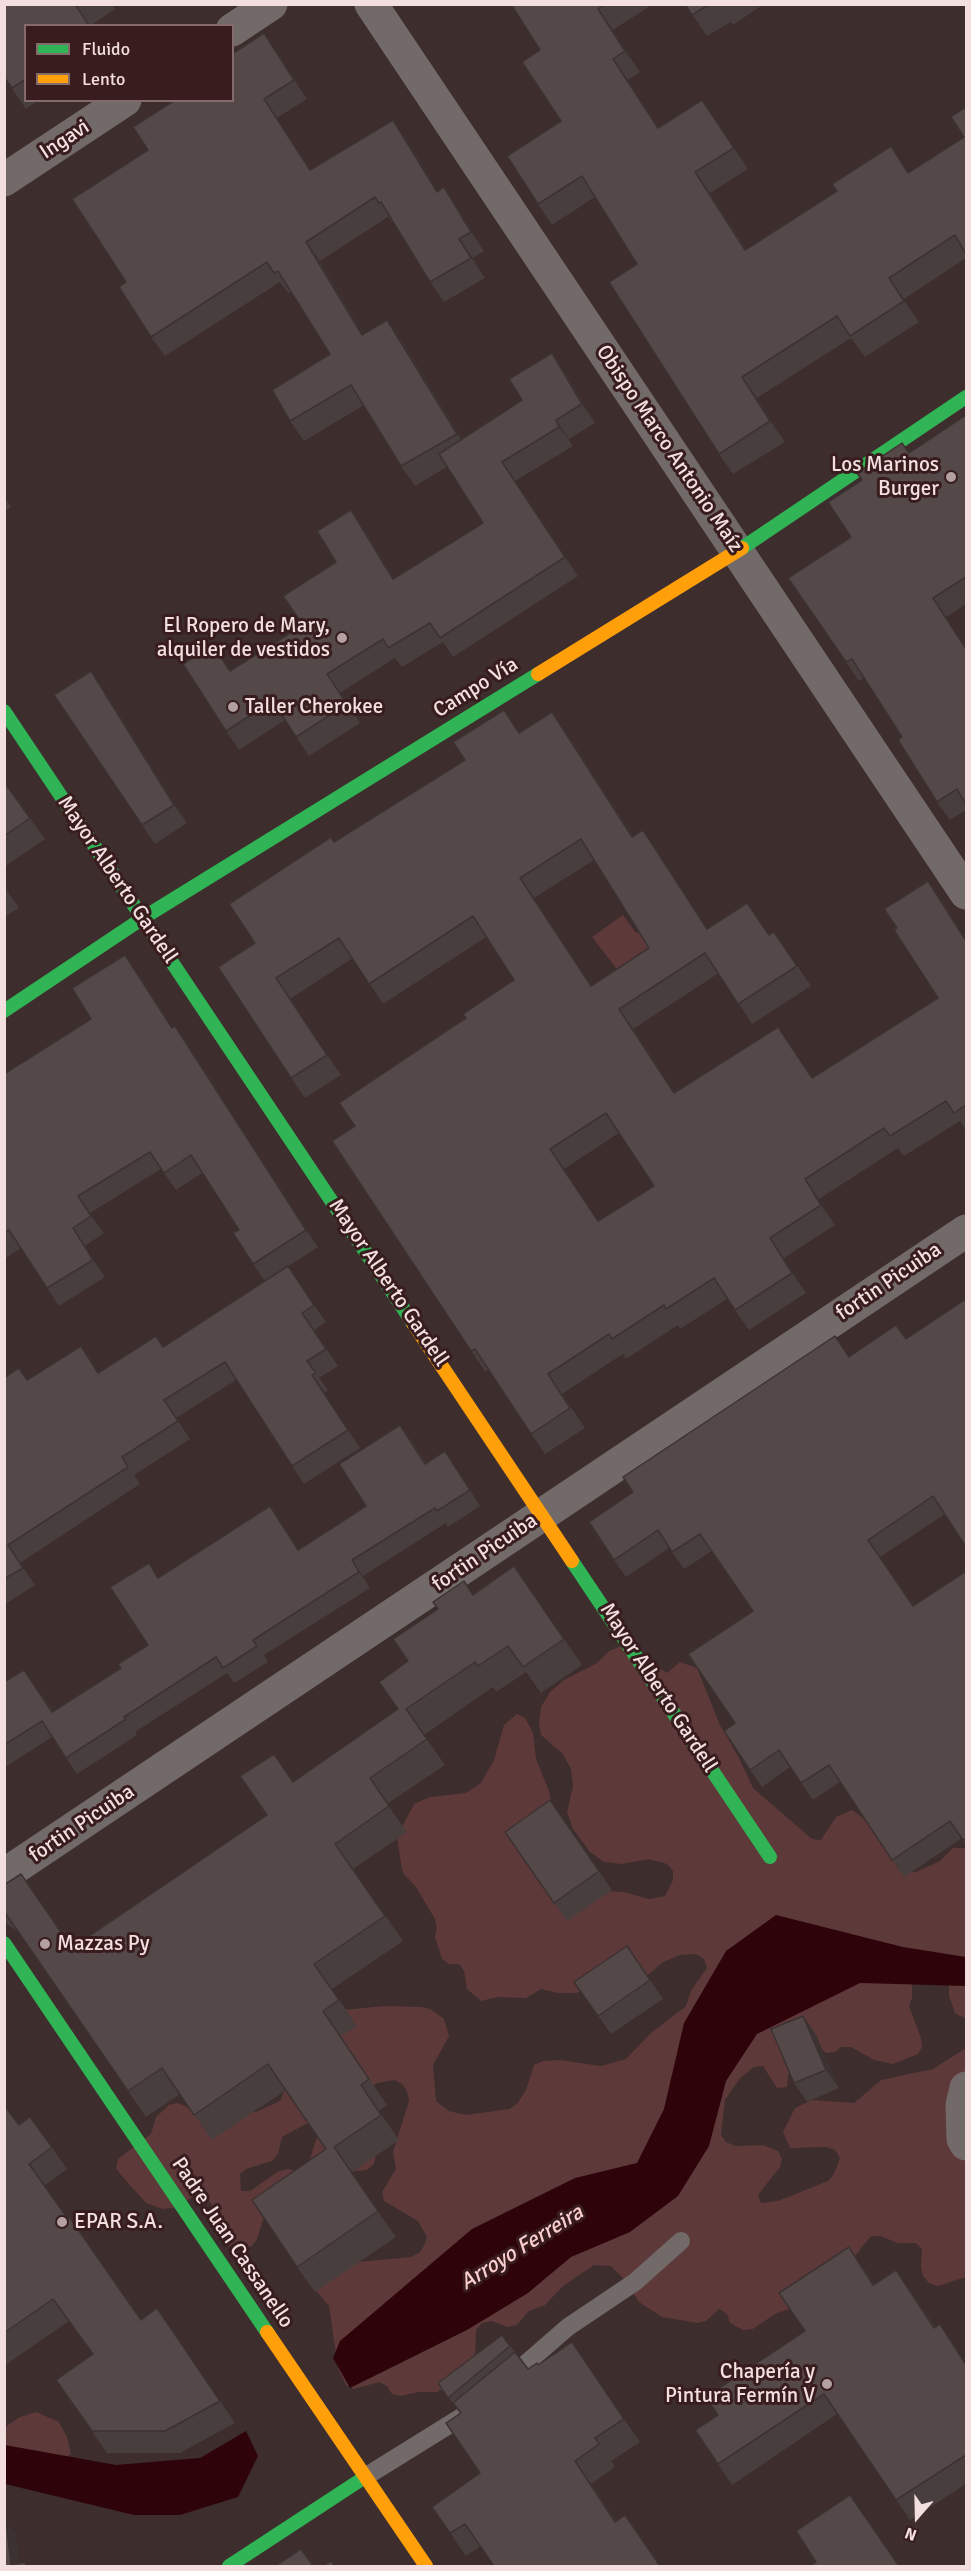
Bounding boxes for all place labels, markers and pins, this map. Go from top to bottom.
place label: Los Marinos Burger [831,452,939,502]
marker: Los Marinos Burger [944,470,958,484]
place label: El Ropero de Mary, alquiler de vestidos [157,613,330,663]
marker: El Ropero de Mary, alquiler de vestidos [335,631,349,645]
place label: Taller Cherokee [245,694,383,720]
marker: Taller Cherokee [226,700,240,714]
place label: Mazzas Py [57,1931,150,1957]
marker: Mazzas Py [38,1937,52,1951]
place label: EPAR S.A. [74,2209,163,2235]
marker: EPAR S.A. [55,2215,69,2229]
place label: Chapería y Pintura Fermín V [665,2359,815,2409]
marker: Chapería y Pintura Fermín V [820,2377,834,2391]

